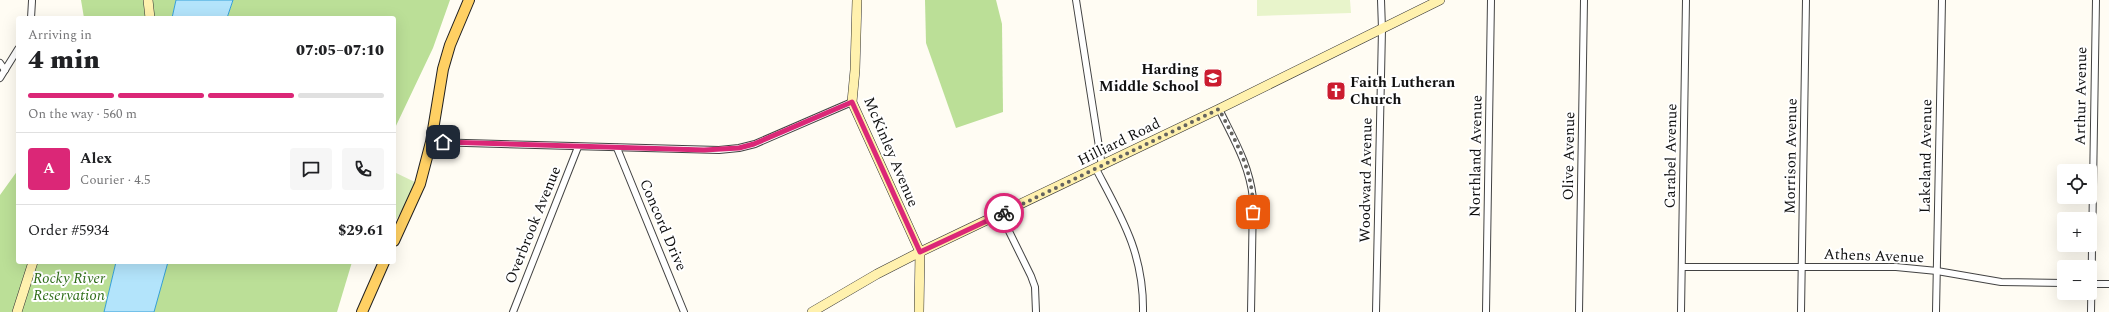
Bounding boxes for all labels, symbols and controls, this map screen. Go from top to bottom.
text: Arriving in [28,25,92,45]
text: 07:05–07:10 [296,39,384,62]
text: 4 min [28,40,100,80]
street label: Arthur Avenue [2069,46,2093,146]
place label: Harding Middle School [1099,58,1199,98]
school or university icon: Harding Middle School [1202,67,1224,89]
place label: Faith Lutheran Church [1350,71,1455,111]
church icon: Faith Lutheran Church [1325,80,1347,102]
street label: McKinley Avenue [857,93,925,211]
street label: Northland Avenue [1463,95,1489,217]
street label: Morrison Avenue [1778,98,1804,214]
street label: Lakeland Avenue [1914,99,1938,213]
street label: Carabel Avenue [1659,103,1683,209]
text: On the way · 560 m [28,104,137,124]
street label: Olive Avenue [1557,111,1581,201]
street label: Hilliard Road [1074,112,1164,172]
street label: Woodward Avenue [1353,117,1379,243]
pin [426,125,460,159]
icon: home [432,131,454,153]
text: Alex [80,147,112,170]
button: chat [290,148,332,190]
button: phone [342,148,384,190]
text: A [43,157,55,180]
street label: Overbrook Avenue [499,163,567,287]
map controls [2057,164,2097,300]
button: locate [2057,164,2097,204]
text: Courier · 4.5 [80,170,150,190]
street label: Concord Drive [633,175,693,275]
courier [984,193,1024,233]
pin [1236,195,1270,229]
icon: bag [1242,201,1264,223]
icon: bike [993,202,1015,224]
button: + [2057,212,2097,252]
text: Order #5934 [28,219,109,242]
text: $29.61 [338,219,384,242]
street label: Athens Avenue [1823,243,1925,269]
button: − [2057,260,2097,300]
park label: Rocky River Reservation [33,267,106,307]

